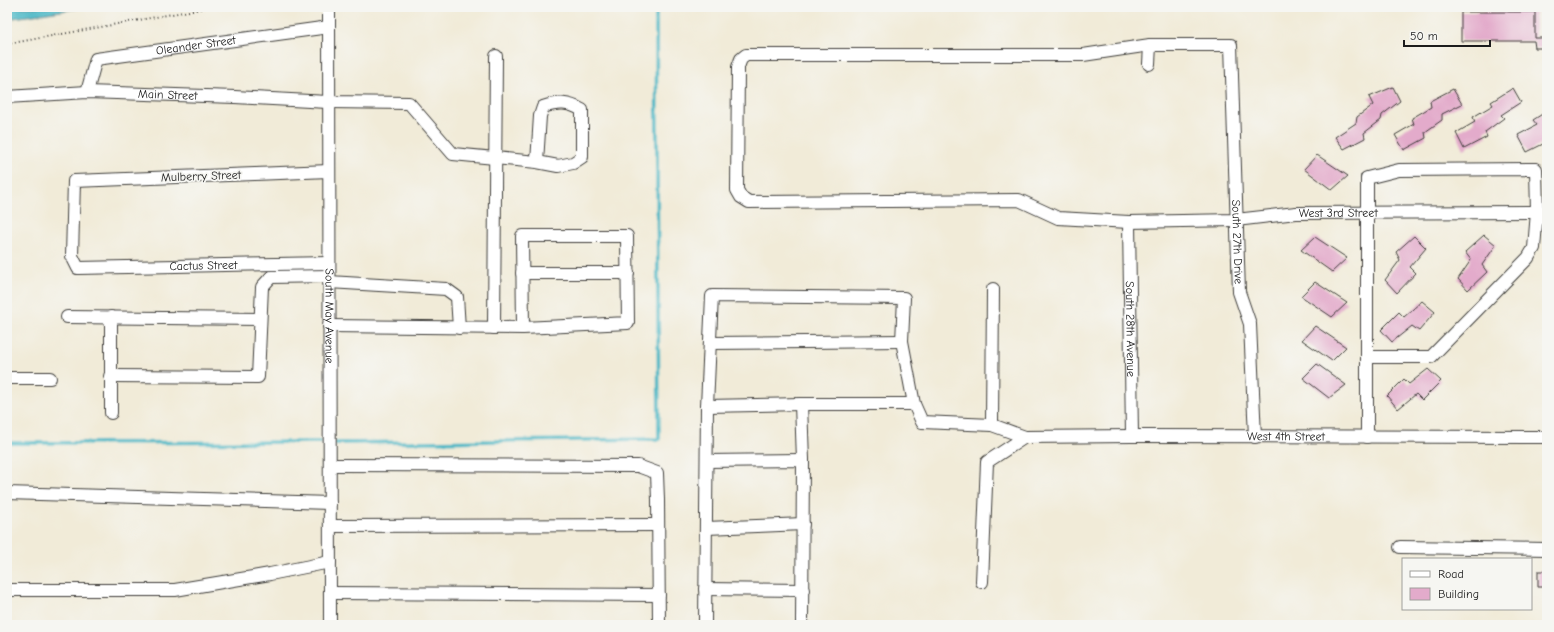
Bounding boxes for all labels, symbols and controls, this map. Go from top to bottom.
scale bar [1404,22,1490,48]
text: 50 m [1410,29,1438,43]
street label: Oleander Street [155,33,237,58]
street label: Main Street [138,87,198,103]
street label: Mulberry Street [161,168,242,184]
street label: South 27th Drive [1229,199,1246,284]
street label: West 3rd Street [1299,206,1378,220]
street label: Cactus Street [169,258,238,273]
street label: South May Avenue [322,268,337,364]
street label: South 28th Avenue [1123,281,1138,377]
street label: West 4th Street [1247,429,1325,443]
legend [1402,558,1532,610]
text: Road [1438,567,1464,581]
text: Building [1438,587,1479,601]

